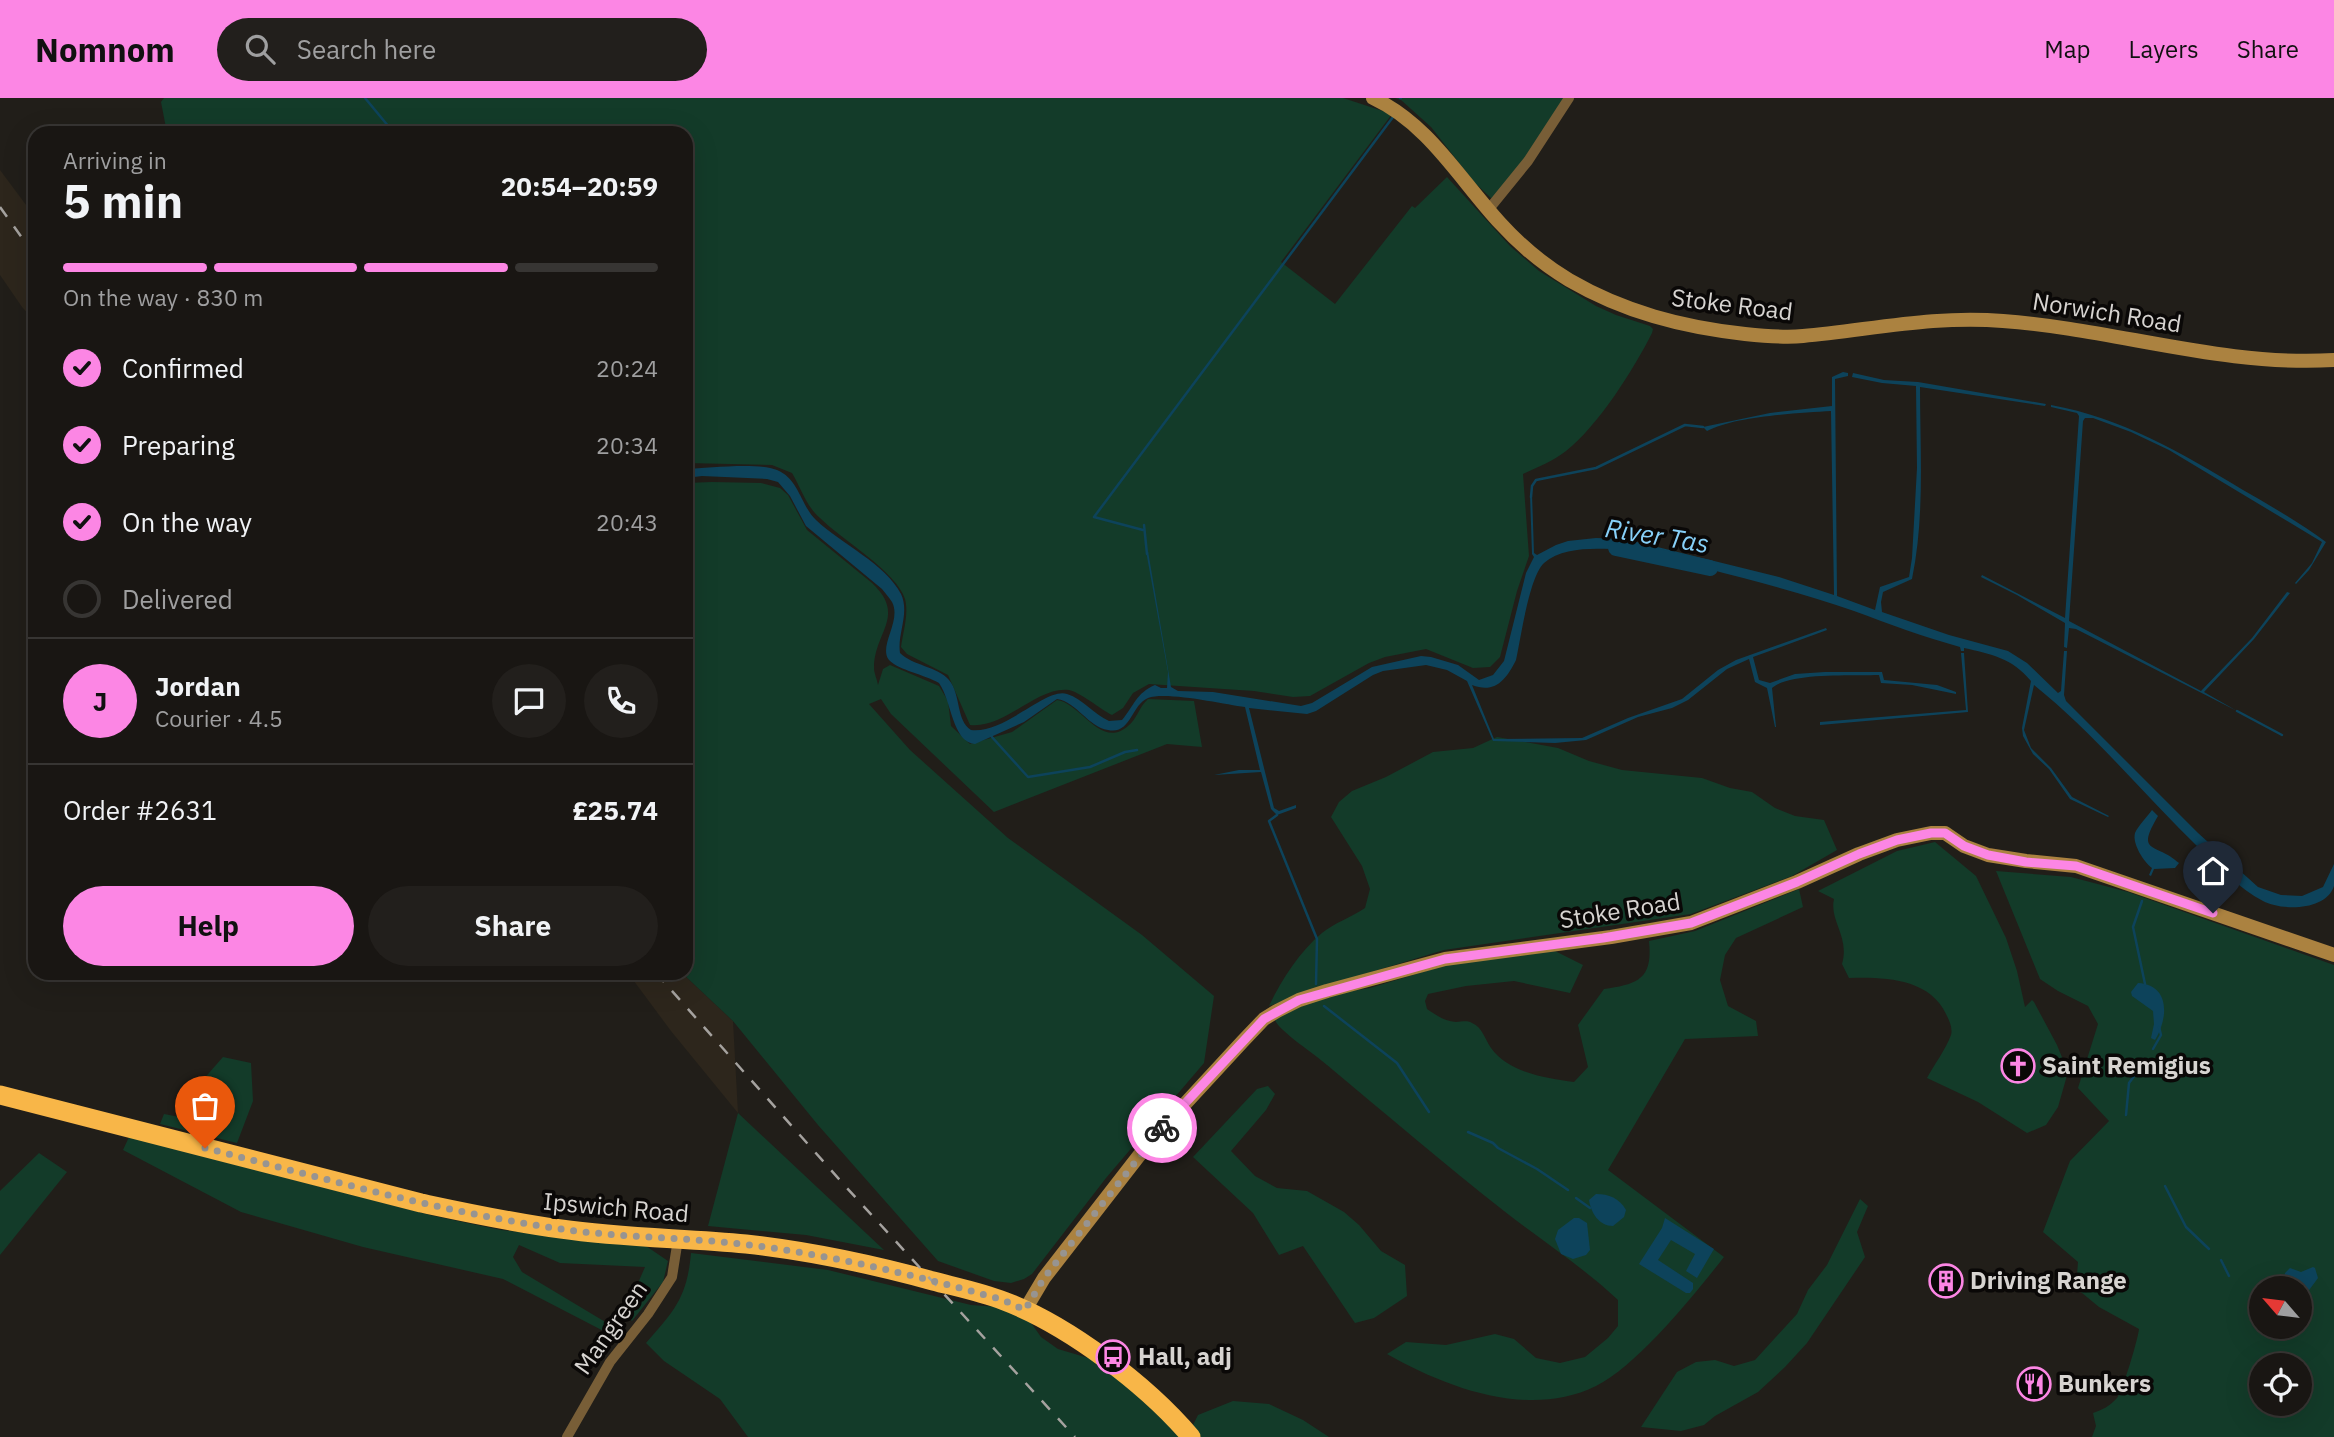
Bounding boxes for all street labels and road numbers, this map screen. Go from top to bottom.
street label: Stoke Road [1670,281,1795,327]
street label: Norwich Road [2030,284,2184,340]
street label: Stoke Road [1557,885,1683,935]
street label: Ipswich Road [542,1185,690,1229]
street label: Mangreen [566,1274,654,1381]

